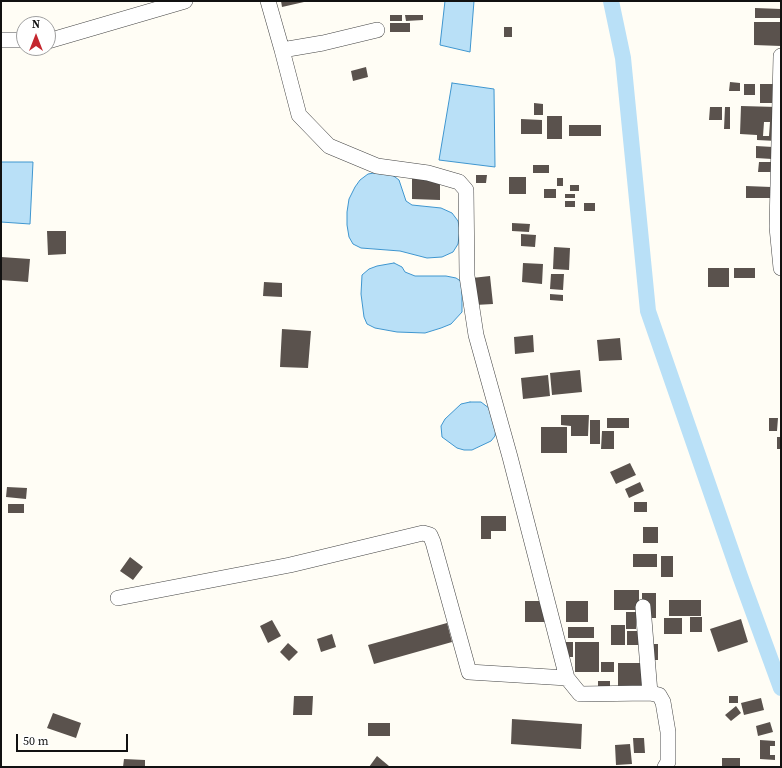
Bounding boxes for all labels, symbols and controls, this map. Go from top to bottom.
north arrow [16,16,56,56]
text: N [32,17,40,32]
scale bar [18,726,130,752]
text: 50 m [23,733,49,749]

